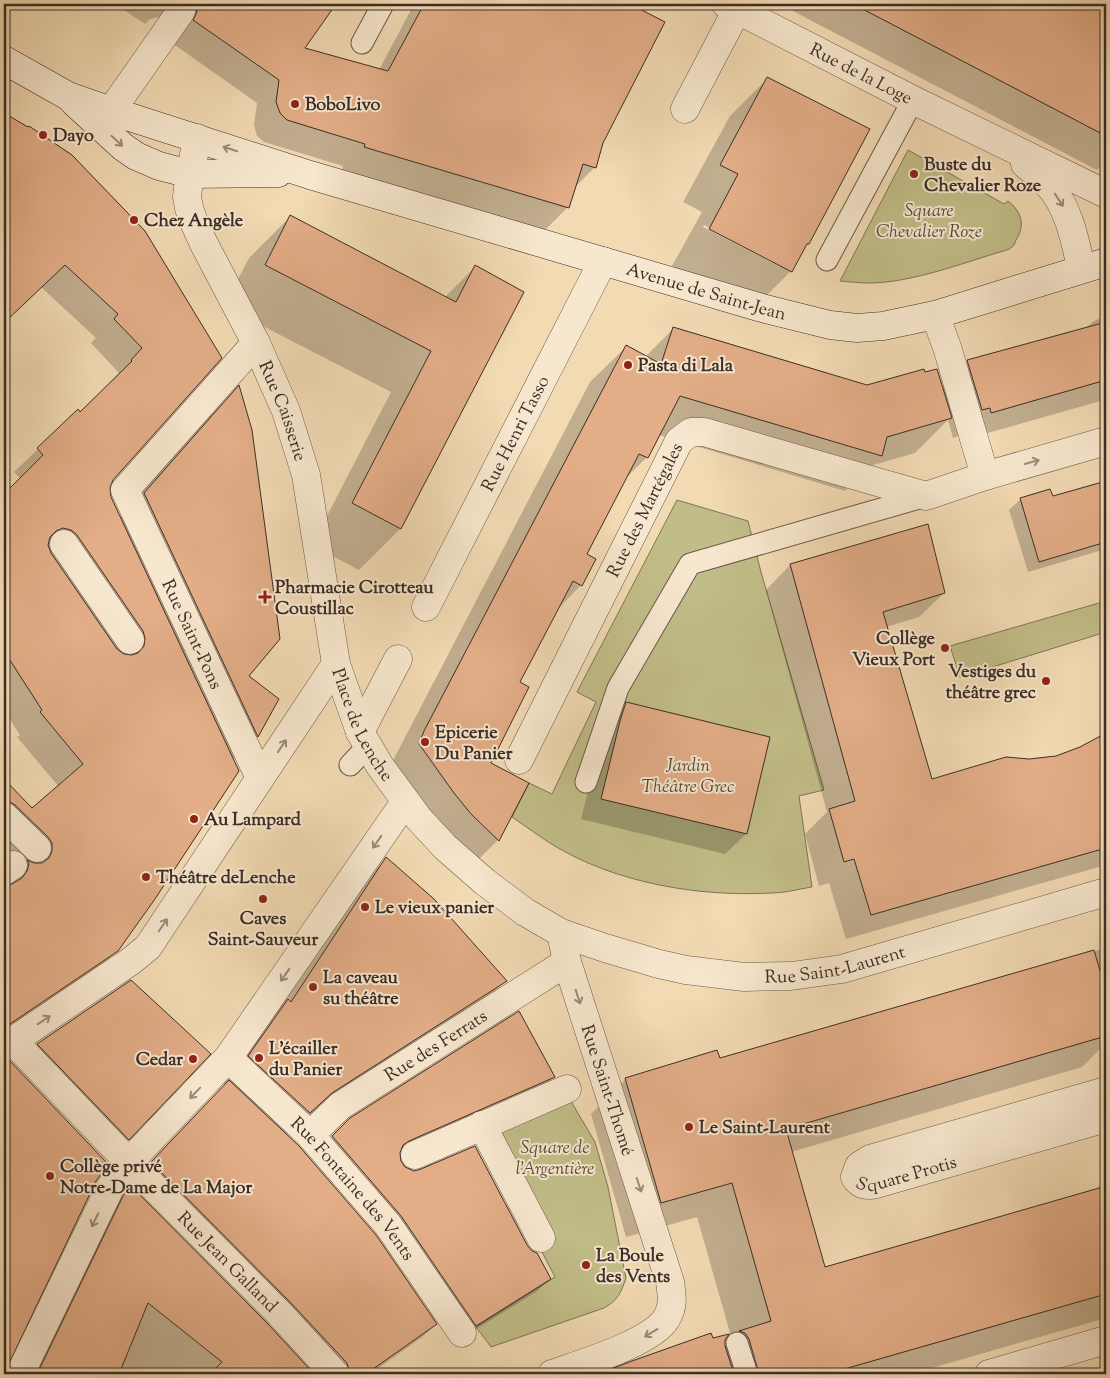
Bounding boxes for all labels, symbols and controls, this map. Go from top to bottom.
street label: Rue de la Loge [804,38,916,112]
place label: BoboLivo [305,93,380,119]
marker: BoboLivo [289,98,301,110]
place label: Dayo [53,124,94,150]
marker: Dayo [37,129,49,141]
one-way arrow [110,135,123,147]
one-way arrow [222,144,238,154]
place label: Buste du Chevalier Roze [924,153,1042,200]
marker: Buste du Chevalier Roze [908,168,920,180]
one-way arrow [1054,193,1064,207]
park label: Square Chevalier Roze [876,199,982,246]
place label: Chez Angèle [144,209,244,235]
marker: Chez Angèle [128,214,140,226]
street label: Avenue de Saint-Jean [623,258,789,329]
place label: Pasta di Lala [638,354,734,380]
street label: Rue Caisserie [250,357,312,465]
marker: Pasta di Lala [622,359,634,371]
street label: Rue Henri Tasso [476,372,557,497]
street label: Rue des Martégales [602,439,691,582]
one-way arrow [1023,457,1039,467]
street label: Rue Saint-Pons [154,576,228,694]
place label: Pharmacie Cirotteau Coustillac [275,576,434,623]
marker: Pharmacie Cirotteau Coustillac [259,591,271,603]
place label: Collège Vieux Port [852,627,936,674]
marker: Collège Vieux Port [939,642,951,654]
place label: Vestiges du théâtre grec [946,660,1037,707]
street label: Place de Lenche [324,665,398,788]
marker: Vestiges du théâtre grec [1040,675,1052,687]
place label: Epicerie Du Panier [435,721,513,768]
marker: Epicerie Du Panier [419,736,431,748]
one-way arrow [276,739,287,753]
park label: Jardin Théâtre Grec [641,754,735,801]
place label: Au Lampard [204,808,302,834]
marker: Au Lampard [188,813,200,825]
one-way arrow [372,834,382,848]
place label: Théâtre deLenche [156,866,296,892]
marker: Théâtre deLenche [140,871,152,883]
marker: Caves Saint-Sauveur [257,893,269,905]
place label: Le vieux panier [375,896,494,922]
marker: Le vieux panier [359,901,371,913]
place label: Caves Saint-Sauveur [208,907,318,954]
one-way arrow [158,918,168,932]
street label: Rue Saint-Laurent [764,940,909,992]
place label: La caveau su théâtre [323,966,399,1013]
one-way arrow [280,968,290,982]
marker: La caveau su théâtre [307,981,319,993]
one-way arrow [574,988,583,1004]
street label: Rue des Ferrats [380,1005,493,1089]
one-way arrow [37,1015,51,1025]
street label: Rue Saint-Thomé [573,1022,640,1159]
place label: L'écailler du Panier [269,1037,342,1084]
place label: Cedar [136,1048,183,1074]
marker: L'écailler du Panier [253,1052,265,1064]
marker: Cedar [187,1053,199,1065]
one-way arrow [188,1087,201,1099]
street label: Rue Fontaine des Vents [284,1112,420,1267]
place label: Le Saint-Laurent [699,1116,831,1142]
marker: Le Saint-Laurent [683,1121,695,1133]
park label: Square de l'Argentière [516,1136,594,1183]
street label: Square Protis [851,1150,960,1200]
place label: Collège privé Notre-Dame de La Major [60,1155,252,1202]
marker: Collège privé Notre-Dame de La Major [44,1170,56,1182]
one-way arrow [634,1176,644,1192]
street label: Rue Jean Galland [170,1207,283,1320]
one-way arrow [89,1212,99,1227]
place label: La Boule des Vents [596,1244,670,1291]
marker: La Boule des Vents [580,1259,592,1271]
one-way arrow [644,1329,658,1339]

